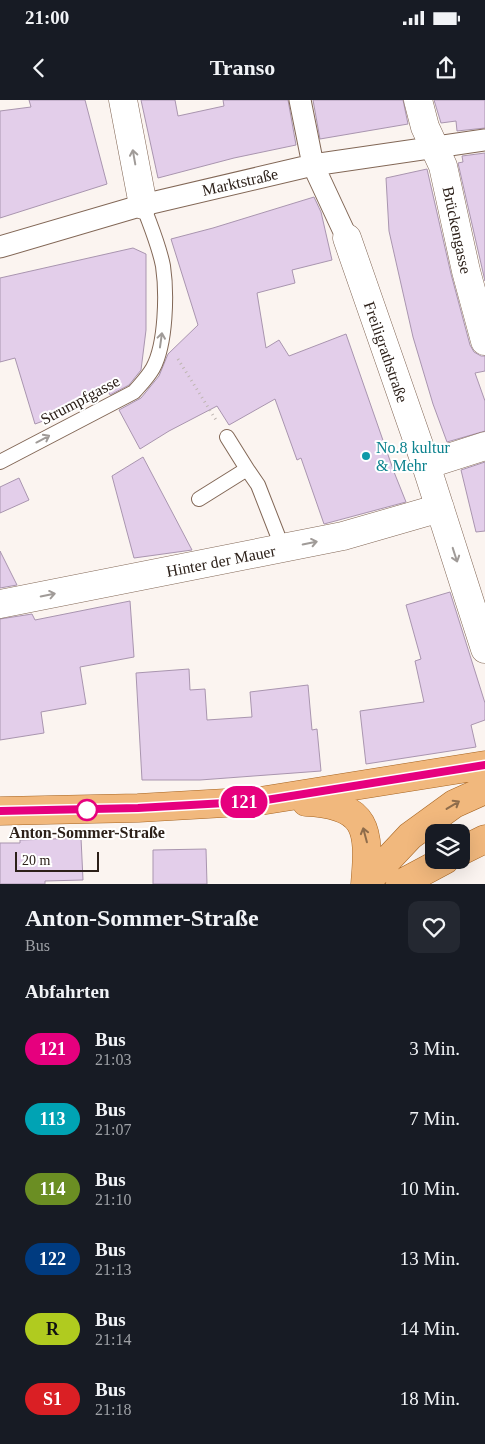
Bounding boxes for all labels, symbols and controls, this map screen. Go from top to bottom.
text: 21:00 [25,7,69,28]
icon: back [25,54,53,82]
icon: share [432,54,460,82]
text: Transo [210,55,275,80]
one-way arrow [128,149,138,165]
street label: Marktstraße [200,165,280,199]
street label: Brückengasse [438,185,475,275]
street label: Freiligrathstraße [360,299,411,405]
one-way arrow [157,332,167,348]
street label: Strumpfgasse [38,372,123,429]
one-way arrow [36,434,51,444]
place label: No.8 kultur & Mehr [376,439,450,474]
marker: No.8 kultur & Mehr [360,450,372,462]
one-way arrow [302,538,318,547]
street label: Hinter der Mauer [165,542,278,580]
one-way arrow [451,546,460,562]
one-way arrow [39,590,55,599]
line badge: 121 [215,786,273,818]
text: 121 [231,792,258,812]
marker: Anton-Sommer-Straße [76,799,98,821]
one-way arrow [446,800,460,810]
place label: Anton-Sommer-Straße [9,824,165,841]
map controls [425,824,470,869]
button: layers [425,824,470,869]
one-way arrow [359,828,369,844]
scale bar [15,849,99,872]
text: 20 m [22,853,50,868]
button: heart [408,901,460,953]
text: Anton-Sommer-Straße [25,905,259,931]
text: Bus [25,937,50,954]
text: Abfahrten [25,981,109,1002]
text: Bus [95,1029,126,1050]
text: 3 Min. [409,1038,460,1059]
text: 121 [39,1039,66,1059]
text: 21:03 [95,1051,131,1068]
text: Bus [95,1099,126,1120]
text: 7 Min. [409,1108,460,1129]
text: 113 [39,1109,66,1129]
text: 21:07 [95,1121,131,1138]
text: Bus [95,1169,126,1190]
text: 10 Min. [400,1178,460,1199]
text: 114 [39,1179,66,1199]
text: 21:10 [95,1191,131,1208]
text: Bus [95,1239,126,1260]
text: 13 Min. [400,1248,460,1269]
text: 122 [39,1249,66,1269]
text: 21:13 [95,1261,131,1278]
text: Bus [95,1309,126,1330]
text: 14 Min. [400,1318,460,1339]
text: R [46,1319,59,1339]
text: 21:14 [95,1331,131,1348]
text: Bus [95,1379,126,1400]
text: 18 Min. [400,1388,460,1409]
text: S1 [43,1389,62,1409]
text: 21:18 [95,1401,131,1418]

